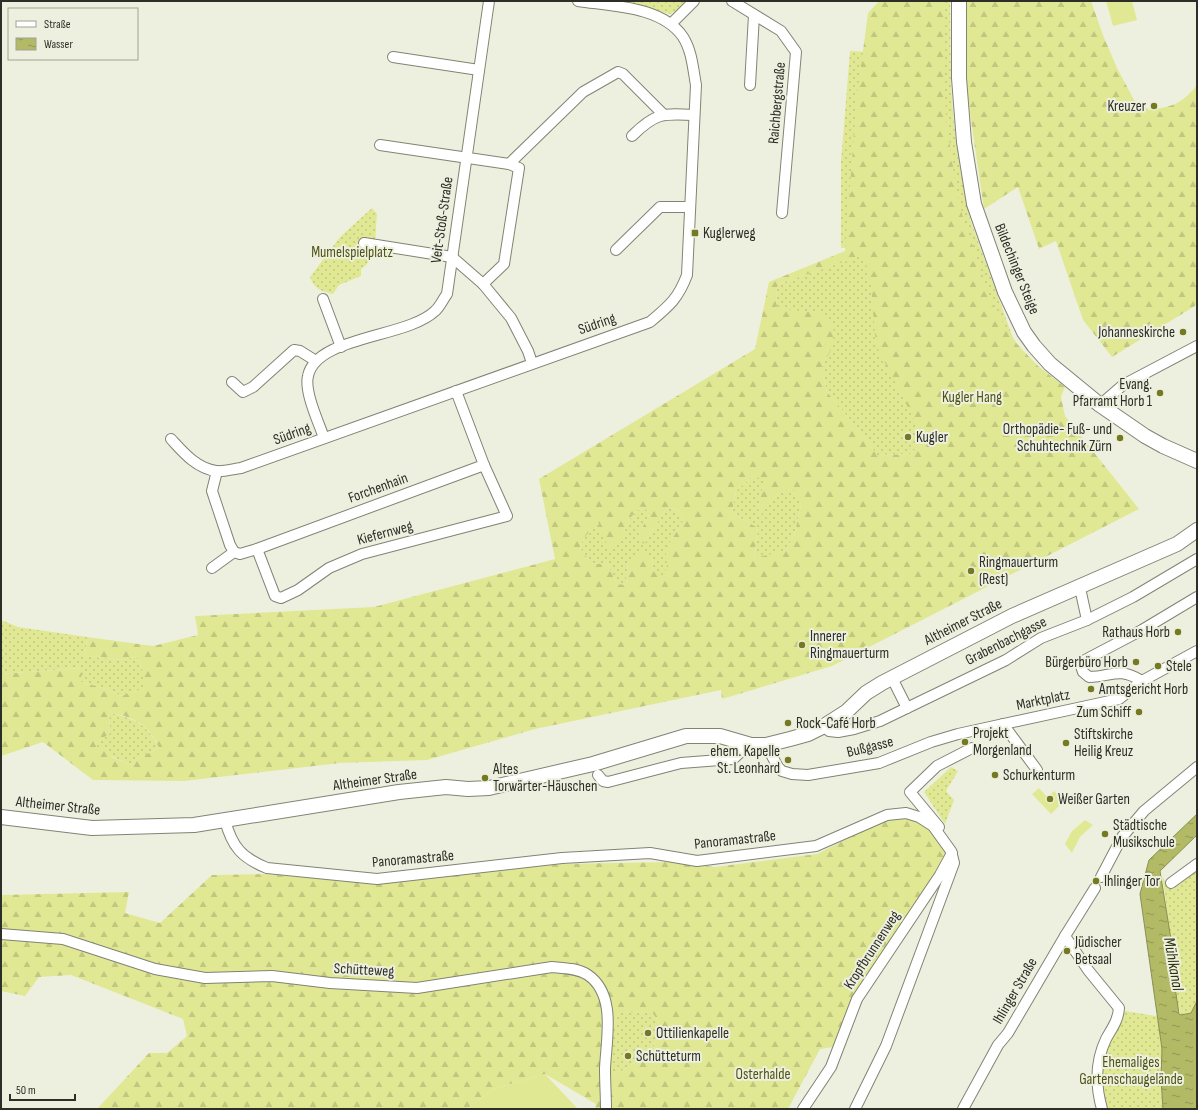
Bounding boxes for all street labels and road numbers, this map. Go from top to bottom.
street label: Raichbergstraße [764,61,790,145]
street label: Veit-Stoß-Straße [427,176,457,264]
street label: Bildechinger Steige [990,221,1044,317]
street label: Südring [576,309,618,339]
street label: Südring [271,418,313,450]
street label: Forchenhain [346,468,410,508]
street label: Kiefernweg [355,516,415,550]
street label: Altheimer Straße [920,594,1005,650]
street label: Grabenbachgasse [962,612,1050,670]
street label: Marktplatz [1015,685,1072,715]
street label: Bußgasse [845,732,895,762]
street label: Altheimer Straße [331,765,418,795]
street label: Altheimer Straße [14,792,101,820]
street label: Panoramastraße [693,826,777,854]
street label: Panoramastraße [371,846,455,872]
street label: Kropfbrunnenweg [840,907,904,993]
street label: Ihlinger Straße [988,954,1042,1028]
street label: Schütteweg [333,959,395,981]

